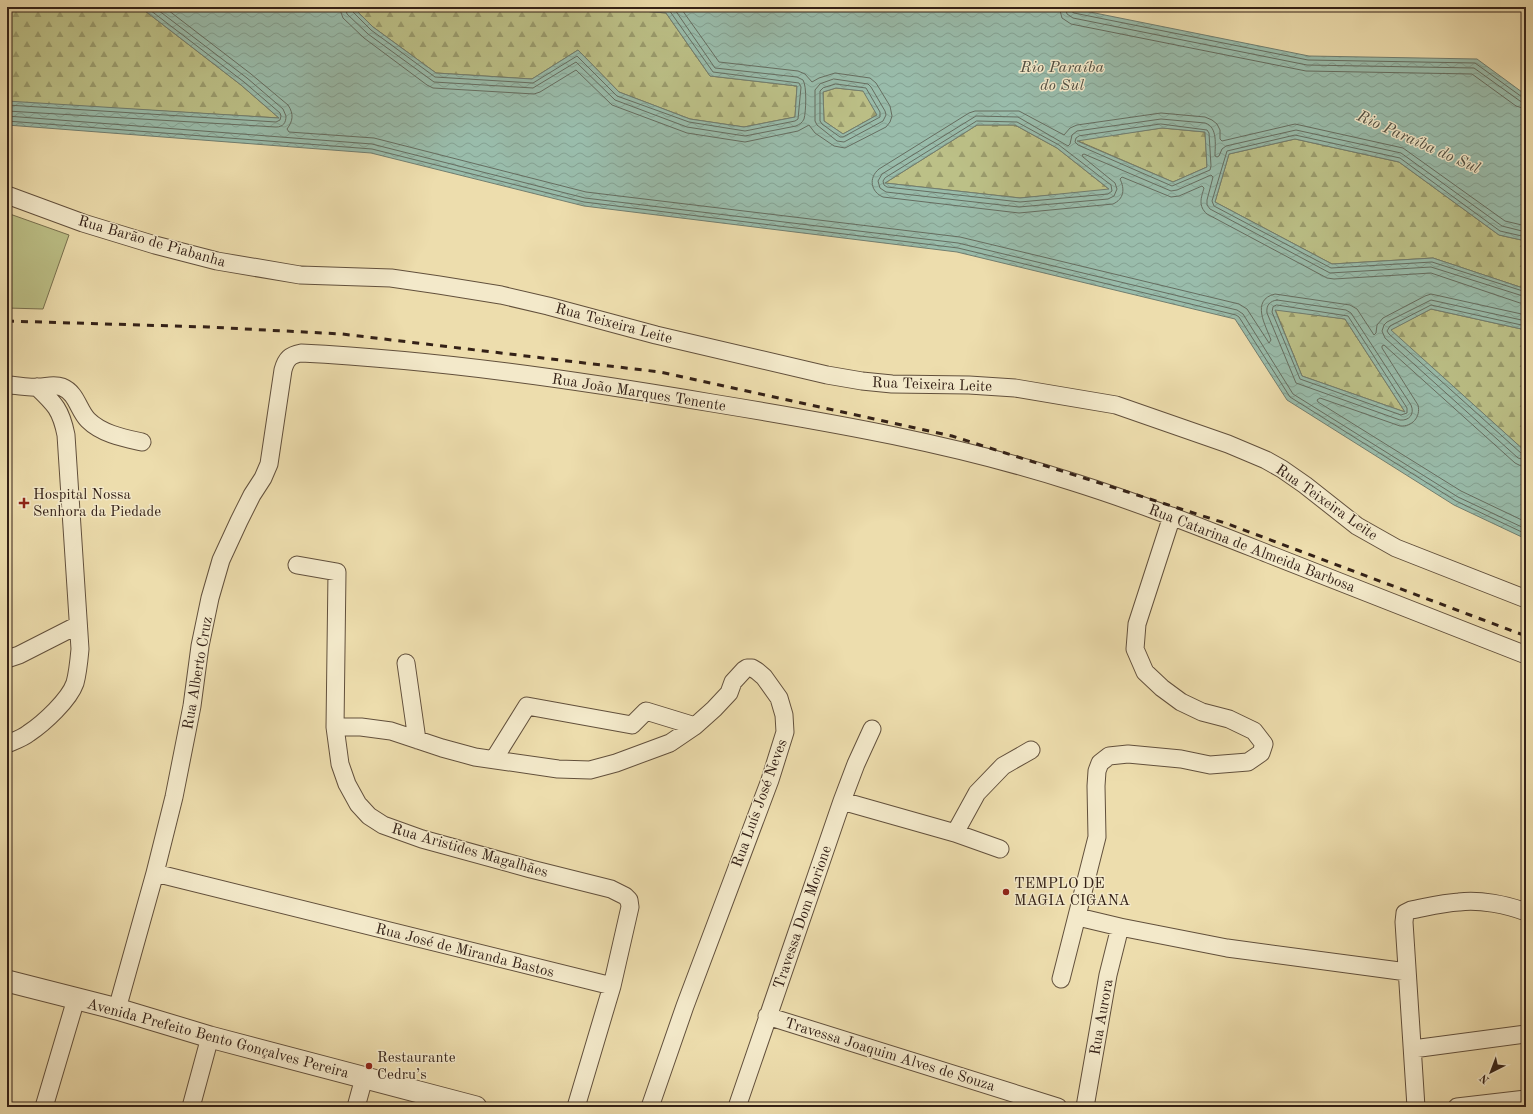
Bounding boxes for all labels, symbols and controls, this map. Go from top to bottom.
water label: Rio Paraíba do Sul [1019,60,1104,94]
water label: Rio Paraíba do Sul [1353,108,1482,177]
street label: Rua Barão de Piabanha [76,214,228,271]
street label: Rua Teixeira Leite [554,302,674,347]
street label: Rua João Marques Tenente [551,372,727,415]
street label: Rua Teixeira Leite [872,376,992,395]
street label: Rua Teixeira Leite [1273,463,1380,544]
place label: Hospital Nossa Senhora da Piedade [33,488,161,520]
marker: Hospital Nossa Senhora da Piedade [18,497,30,509]
street label: Rua Catarina de Almeida Barbosa [1146,503,1357,596]
street label: Rua Alberto Cruz [181,616,216,731]
street label: Rua Luís José Neves [730,737,791,870]
street label: Rua Aristides Magalhães [390,822,549,881]
street label: Travessa Dom Morione [772,844,835,991]
place label: TEMPLO DE MAGIA CIGANA [1014,877,1130,909]
marker: TEMPLO DE MAGIA CIGANA [1001,887,1011,897]
street label: Rua José de Miranda Bastos [374,922,556,981]
street label: Rua Aurora [1088,977,1117,1056]
street label: Avenida Prefeito Bento Gonçalves Pereira [85,997,351,1082]
street label: Travessa Joaquim Alves de Souza [783,1016,997,1095]
place label: Restaurante Cedru’s [377,1051,456,1083]
north arrow [1471,1052,1511,1092]
marker: Restaurante Cedru’s [364,1061,374,1071]
text: N [1478,1071,1492,1085]

